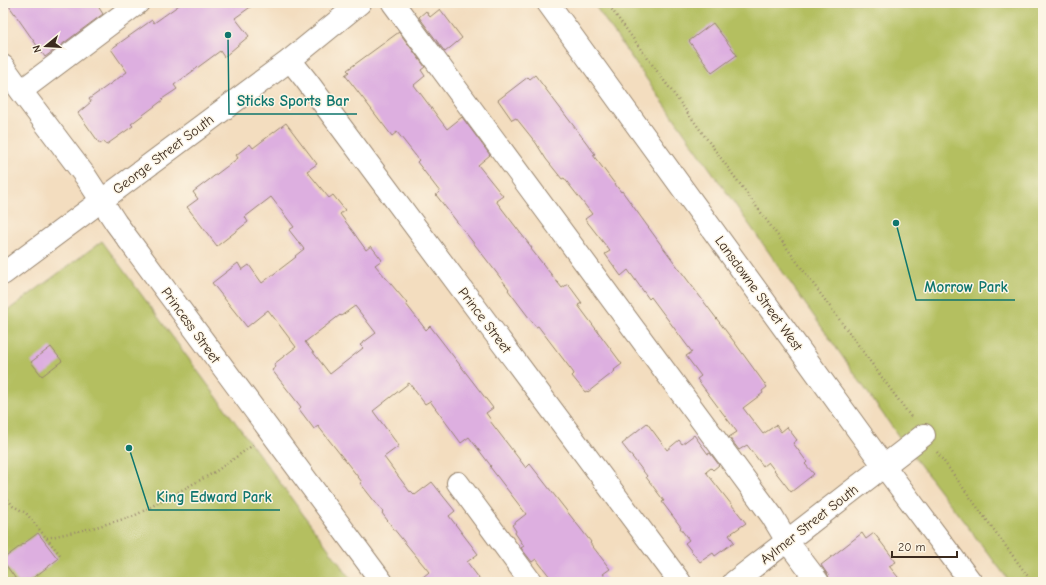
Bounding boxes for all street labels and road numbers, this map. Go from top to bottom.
street label: George Street South [109,111,217,198]
street label: Lansdowne Street West [711,233,807,355]
street label: Princess Street [157,284,224,367]
street label: Prince Street [454,284,515,357]
street label: Aylmer Street South [757,481,862,568]

